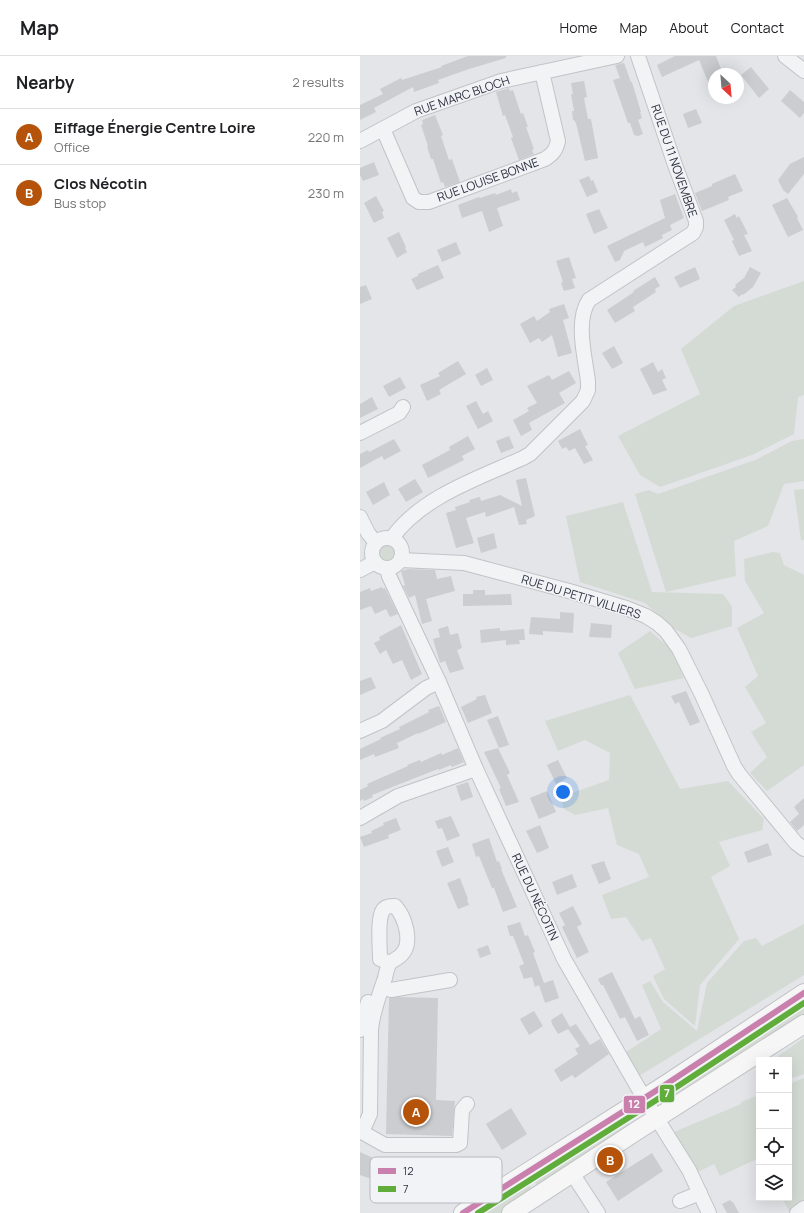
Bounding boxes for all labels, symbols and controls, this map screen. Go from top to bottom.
text: Map [20,15,59,41]
text: Home [560,18,597,37]
text: Map [619,18,647,37]
text: About [669,18,709,37]
text: Contact [731,18,784,37]
north arrow [708,68,744,104]
text: Nearby [16,71,74,94]
street label: RUE MARC BLOCH [412,71,512,120]
text: 2 results [292,73,344,91]
street label: RUE DU 11 NOVEMBRE [647,102,702,220]
text: Eiffage Énergie Centre Loire [54,117,256,138]
text: A [25,128,33,146]
text: 220 m [308,128,344,146]
text: Office [54,138,90,156]
street label: RUE LOUISE BONNE [435,153,541,206]
text: Clos Nécotin [54,173,147,194]
text: B [25,184,33,202]
text: 230 m [308,184,344,202]
text: Bus stop [54,194,106,212]
street label: RUE DU PETIT VILLIERS [519,570,643,623]
your location [553,782,573,802]
street label: RUE DU NÉCOTIN [508,851,563,943]
map controls [756,1057,792,1201]
button: + [756,1057,792,1093]
line badge: 7 [659,1084,675,1103]
text: 7 [664,1085,670,1100]
button: − [756,1093,792,1129]
line badge: 12 [623,1095,646,1114]
text: 12 [628,1096,640,1111]
pin: A [403,1097,429,1127]
button: locate [756,1129,792,1165]
pin: B [597,1145,623,1175]
legend [370,1157,502,1203]
text: 12 [403,1163,414,1178]
button: layers [756,1165,792,1201]
text: 7 [403,1181,409,1196]

